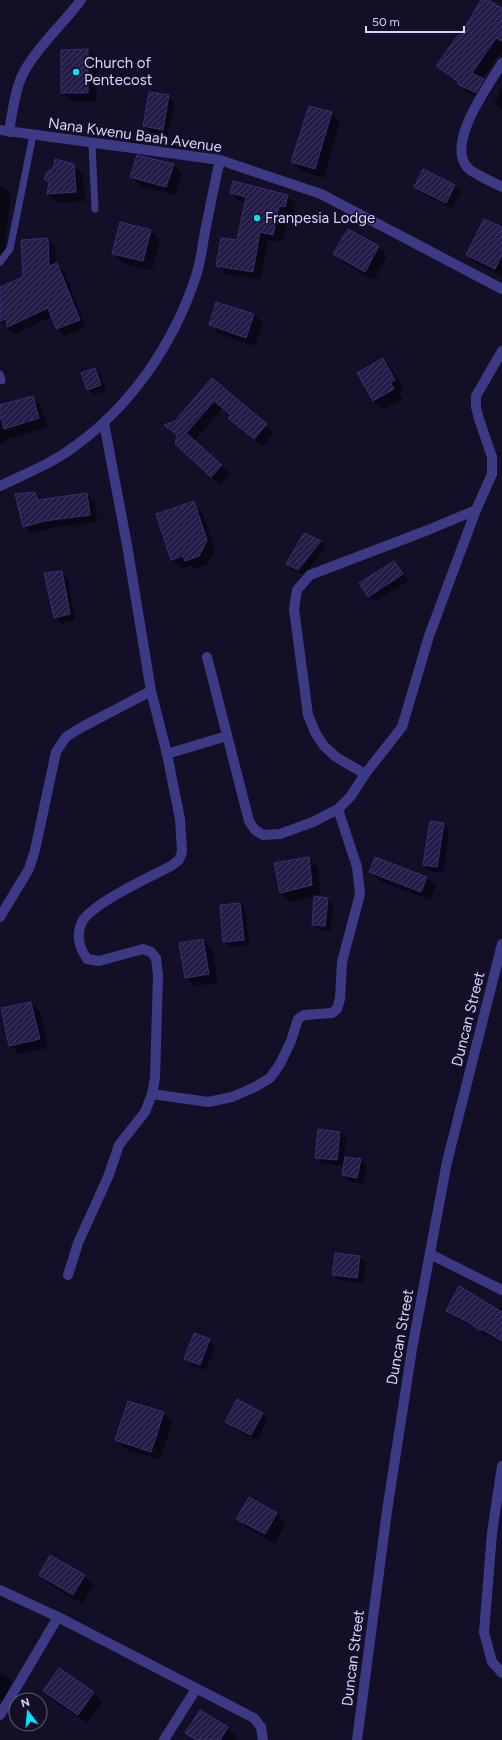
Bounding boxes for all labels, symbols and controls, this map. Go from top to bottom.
scale bar [366,8,464,34]
text: 50 m [372,15,400,29]
place label: Church of Pentecost [84,54,153,89]
marker: Church of Pentecost [71,67,81,77]
street label: Nana Kwenu Baah Avenue [47,114,223,156]
place label: Franpesia Lodge [265,209,375,227]
marker: Franpesia Lodge [252,213,262,223]
street label: Duncan Street [448,969,489,1068]
street label: Duncan Street [383,1287,417,1386]
street label: Duncan Street [338,1608,368,1707]
north arrow [8,1692,48,1732]
text: N [19,1695,31,1710]

